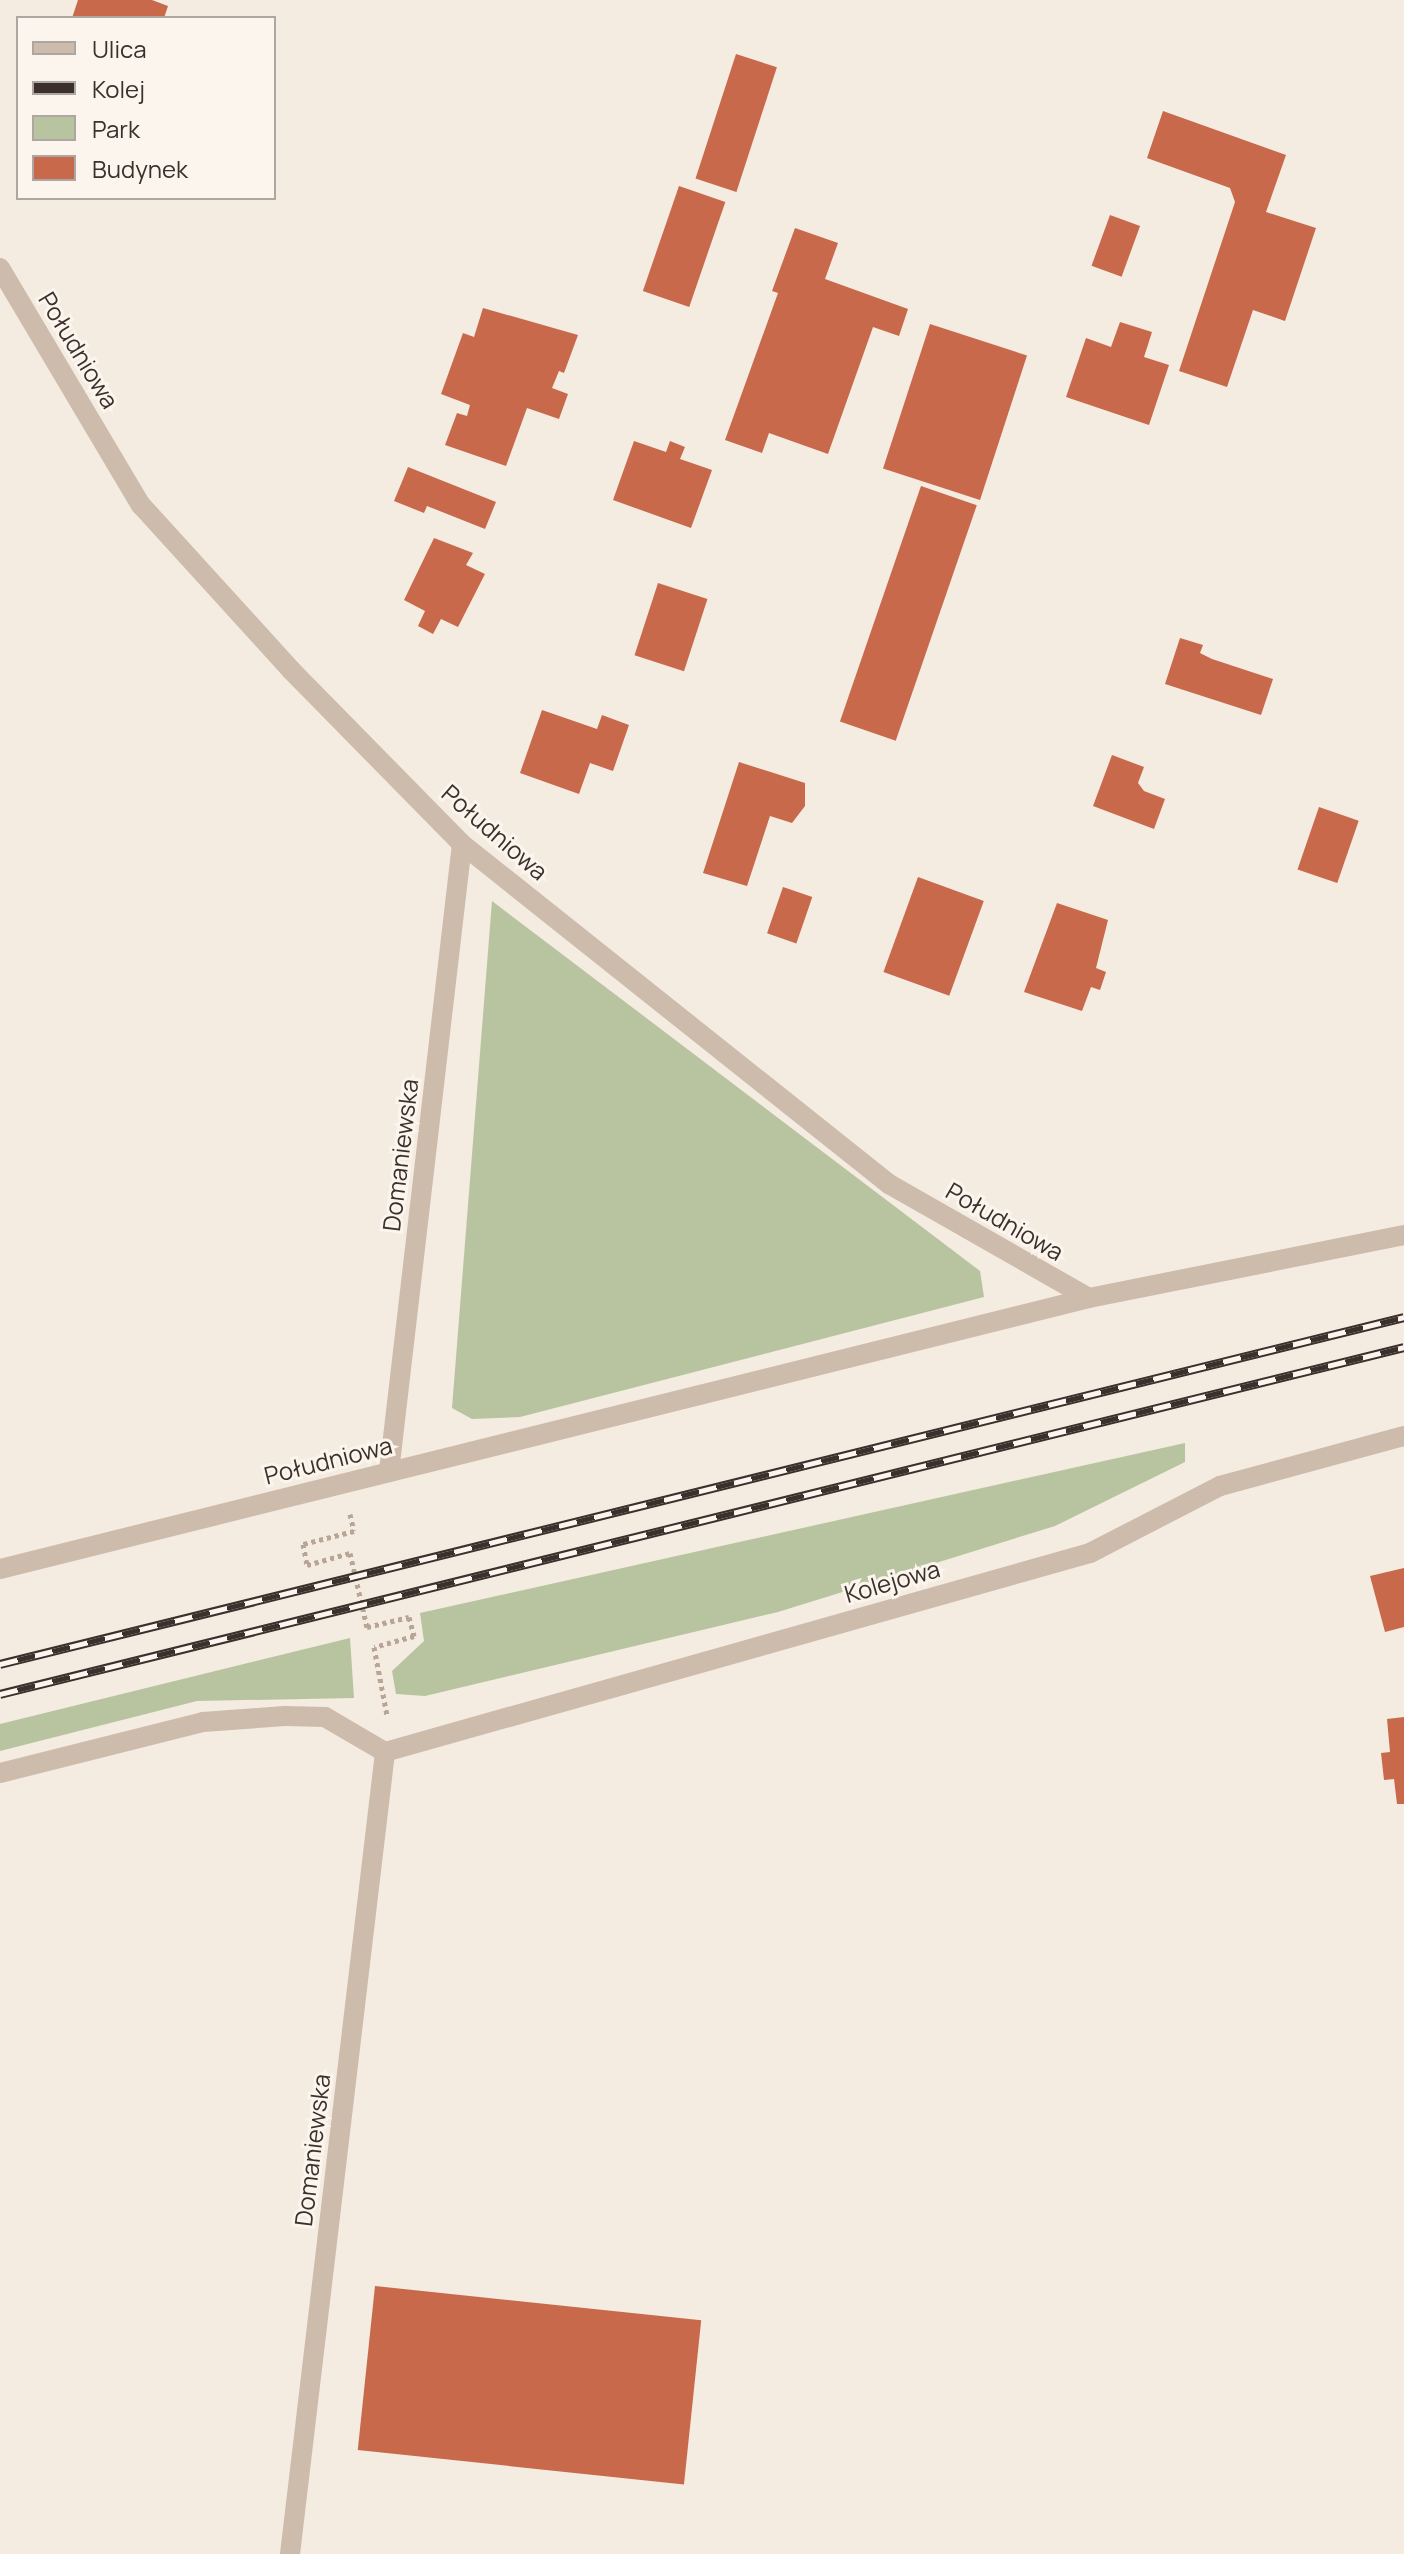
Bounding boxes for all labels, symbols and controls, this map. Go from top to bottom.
legend [16,16,276,200]
text: Ulica [92,32,147,65]
text: Kolej [92,72,145,105]
text: Park [92,112,140,145]
text: Budynek [92,152,188,185]
street label: Południowa [33,287,125,413]
street label: Południowa [436,778,554,886]
street label: Domaniewska [376,1077,424,1233]
street label: Południowa [941,1176,1069,1266]
street label: Południowa [261,1430,395,1490]
street label: Kolejowa [841,1554,943,1608]
street label: Domaniewska [288,2072,336,2228]

